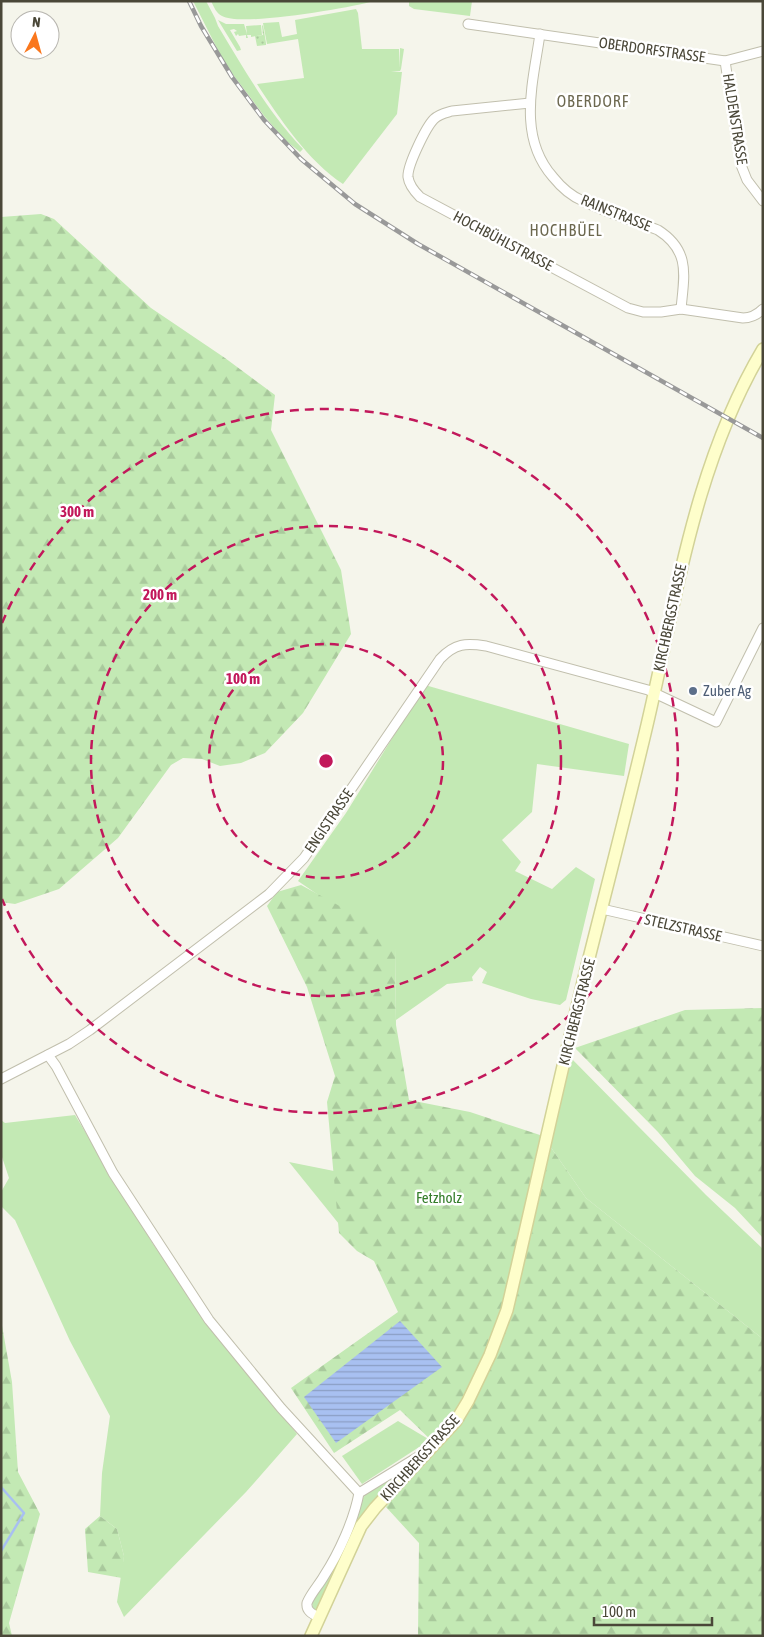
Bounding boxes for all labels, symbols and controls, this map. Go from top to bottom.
north arrow [10,10,60,60]
text: N [31,14,41,30]
street label: OBERDORFSTRASSE [598,34,707,65]
street label: HALDENSTRASSE [720,72,751,166]
district label: OBERDORF [557,92,629,110]
street label: RAINSTRASSE [579,191,654,235]
street label: HOCHBÜHLSTRASSE [451,207,556,274]
district label: HOCHBÜEL [529,221,603,239]
text: 300 m [60,503,94,520]
street label: KIRCHBERGSTRASSE [650,562,689,673]
text: 200 m [143,586,177,603]
text: 100 m [226,670,260,687]
place label: Zuber Ag [703,682,752,699]
marker: Zuber Ag [687,685,699,697]
centre of rings [317,752,335,770]
street label: ENGISTRASSE [301,785,357,856]
street label: STELZSTRASSE [643,910,724,945]
street label: KIRCHBERGSTRASSE [555,956,598,1067]
park label: Fetzholz [416,1189,463,1206]
street label: KIRCHBERGSTRASSE [377,1411,463,1504]
scale bar [594,1594,712,1626]
text: 100 m [602,1603,636,1620]

